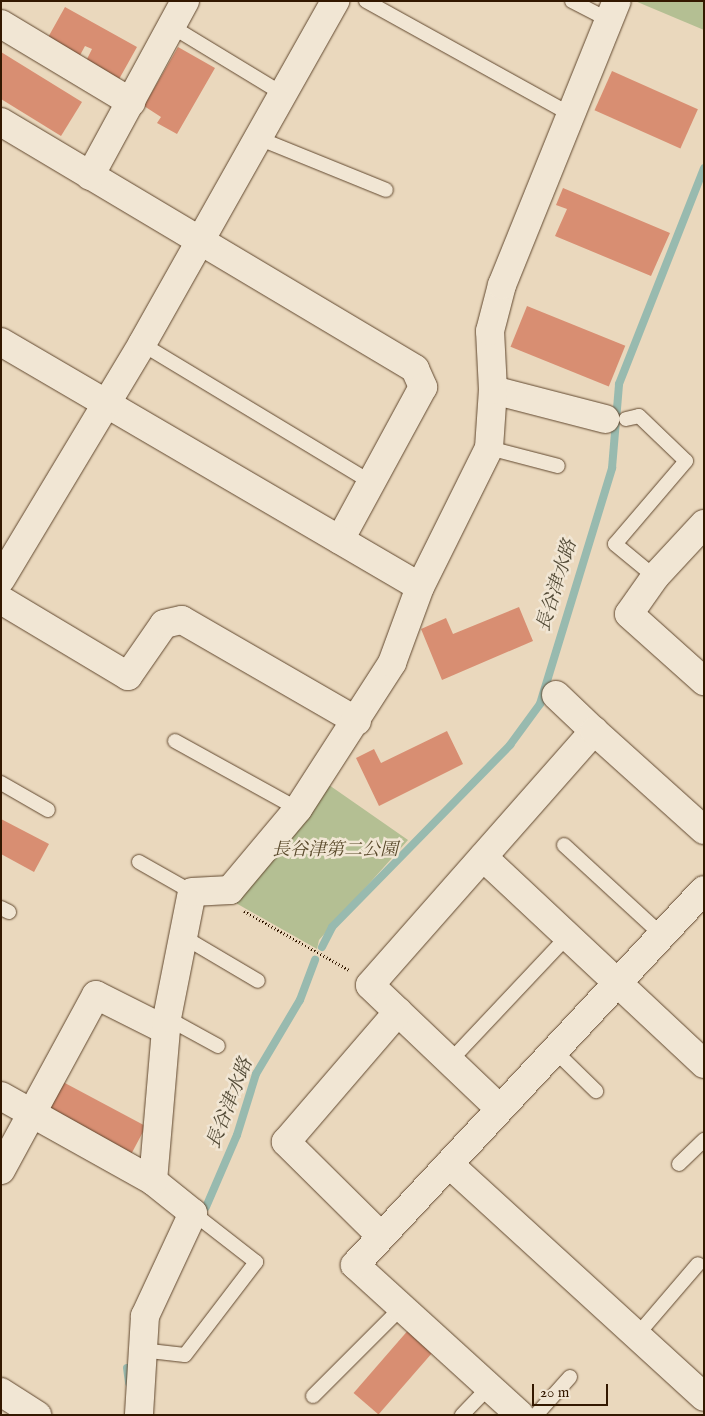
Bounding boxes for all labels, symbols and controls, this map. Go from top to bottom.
water label: 長谷津水路 [533,537,583,635]
park label: 長谷津第二公園 [272,840,398,862]
water label: 長谷津水路 [203,1056,259,1152]
scale bar [535,1374,611,1406]
text: 20 m [540,1383,569,1402]

